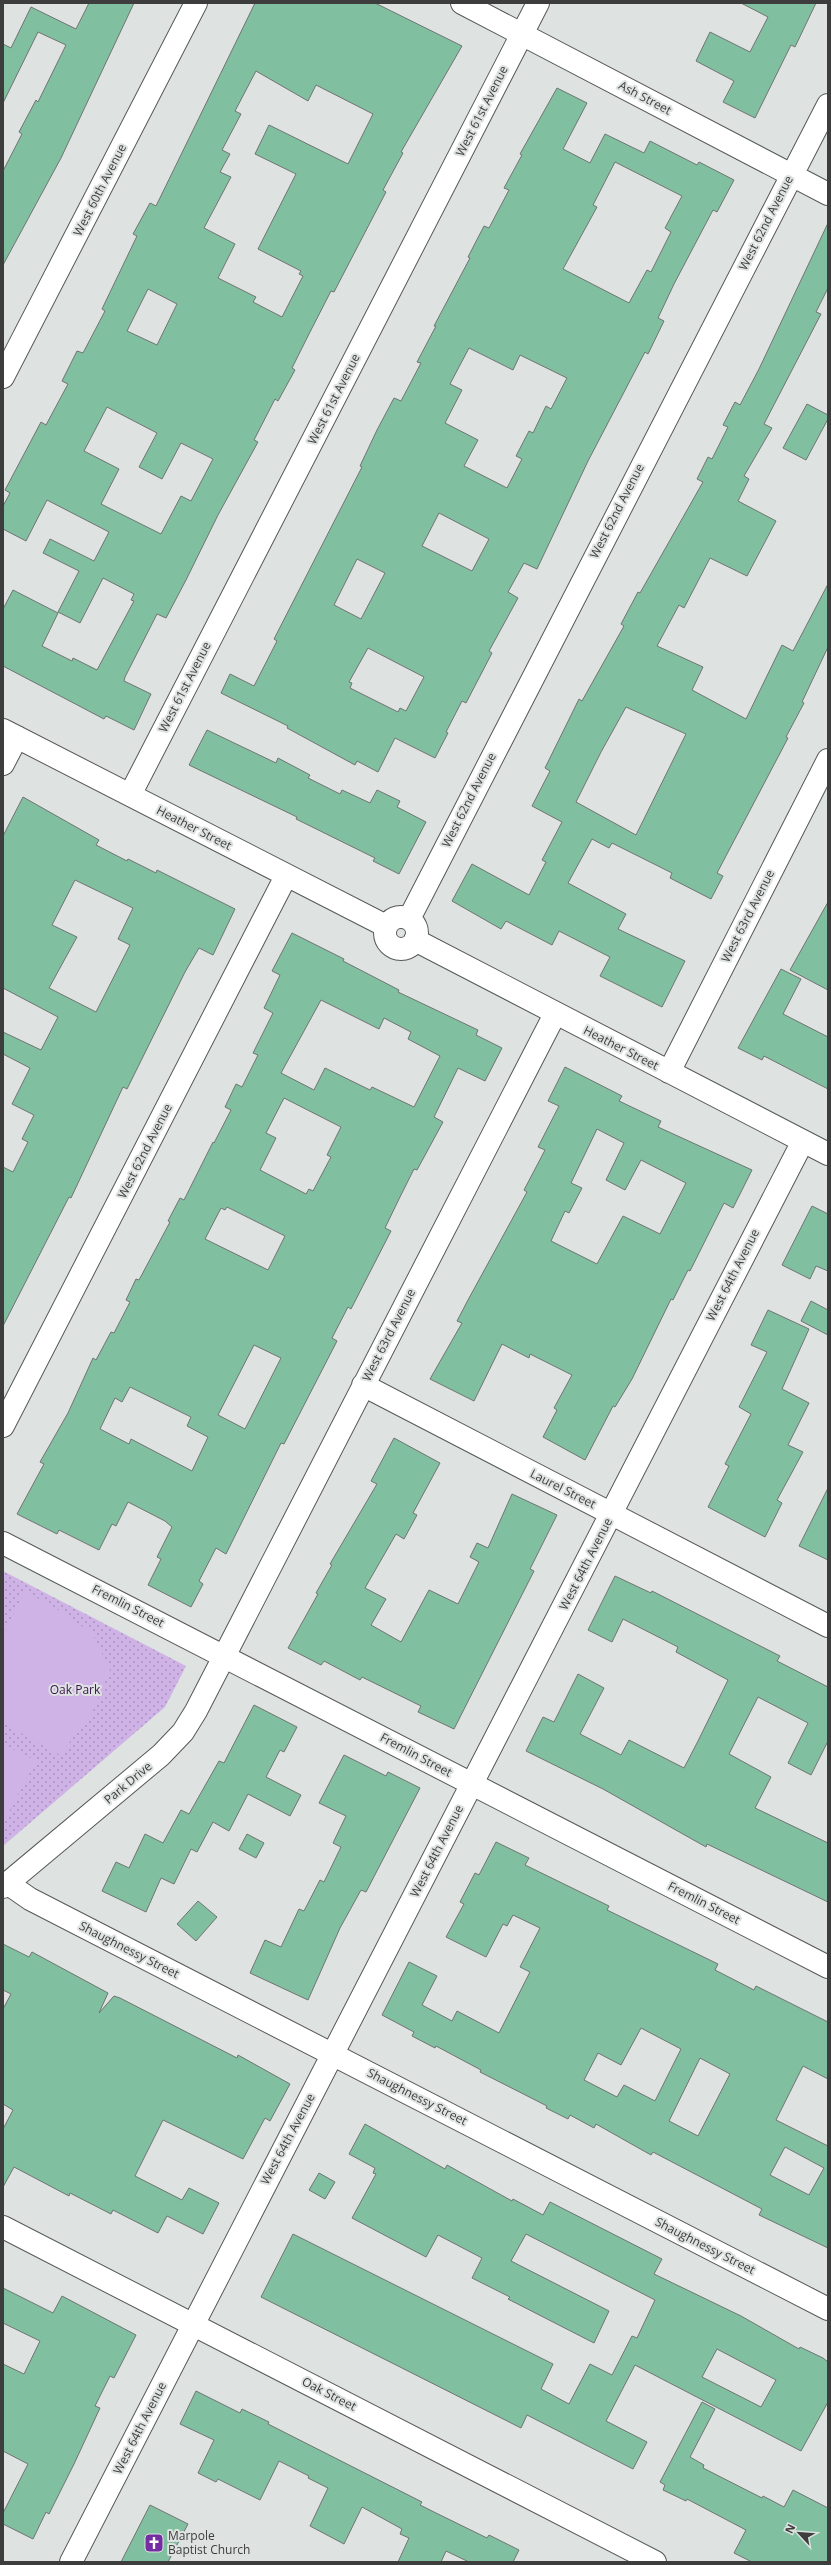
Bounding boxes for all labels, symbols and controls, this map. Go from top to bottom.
street label: West 61st Avenue [451,62,512,159]
street label: Ash Street [616,77,675,119]
street label: West 60th Avenue [69,141,130,239]
street label: West 62nd Avenue [734,172,797,273]
street label: West 61st Avenue [303,350,364,447]
street label: West 62nd Avenue [585,460,648,561]
street label: West 61st Avenue [154,638,215,735]
street label: West 62nd Avenue [437,749,500,850]
street label: Heather Street [154,801,235,854]
street label: West 63rd Avenue [717,866,778,965]
street label: Heather Street [581,1021,662,1074]
street label: West 62nd Avenue [113,1100,176,1201]
street label: West 64th Avenue [702,1226,763,1324]
street label: West 63rd Avenue [358,1285,419,1384]
street label: Laurel Street [527,1465,599,1512]
street label: West 64th Avenue [555,1515,616,1613]
street label: Fremlin Street [89,1580,167,1631]
park label: Oak Park [50,1681,101,1698]
street label: Fremlin Street [377,1729,455,1781]
street label: Park Drive [100,1757,155,1808]
street label: West 64th Avenue [406,1802,467,1900]
street label: Fremlin Street [665,1877,743,1928]
street label: Shaughnessy Street [76,1917,182,1982]
street label: Shaughnessy Street [364,2064,470,2129]
street label: West 64th Avenue [256,2090,319,2187]
street label: Shaughnessy Street [652,2213,758,2278]
street label: Oak Street [299,2373,359,2415]
street label: West 64th Avenue [109,2379,170,2477]
north arrow [779,2513,819,2553]
text: N [781,2521,798,2536]
place label: Marpole Baptist Church [168,2527,250,2558]
church icon: Marpole Baptist Church [143,2532,165,2554]

